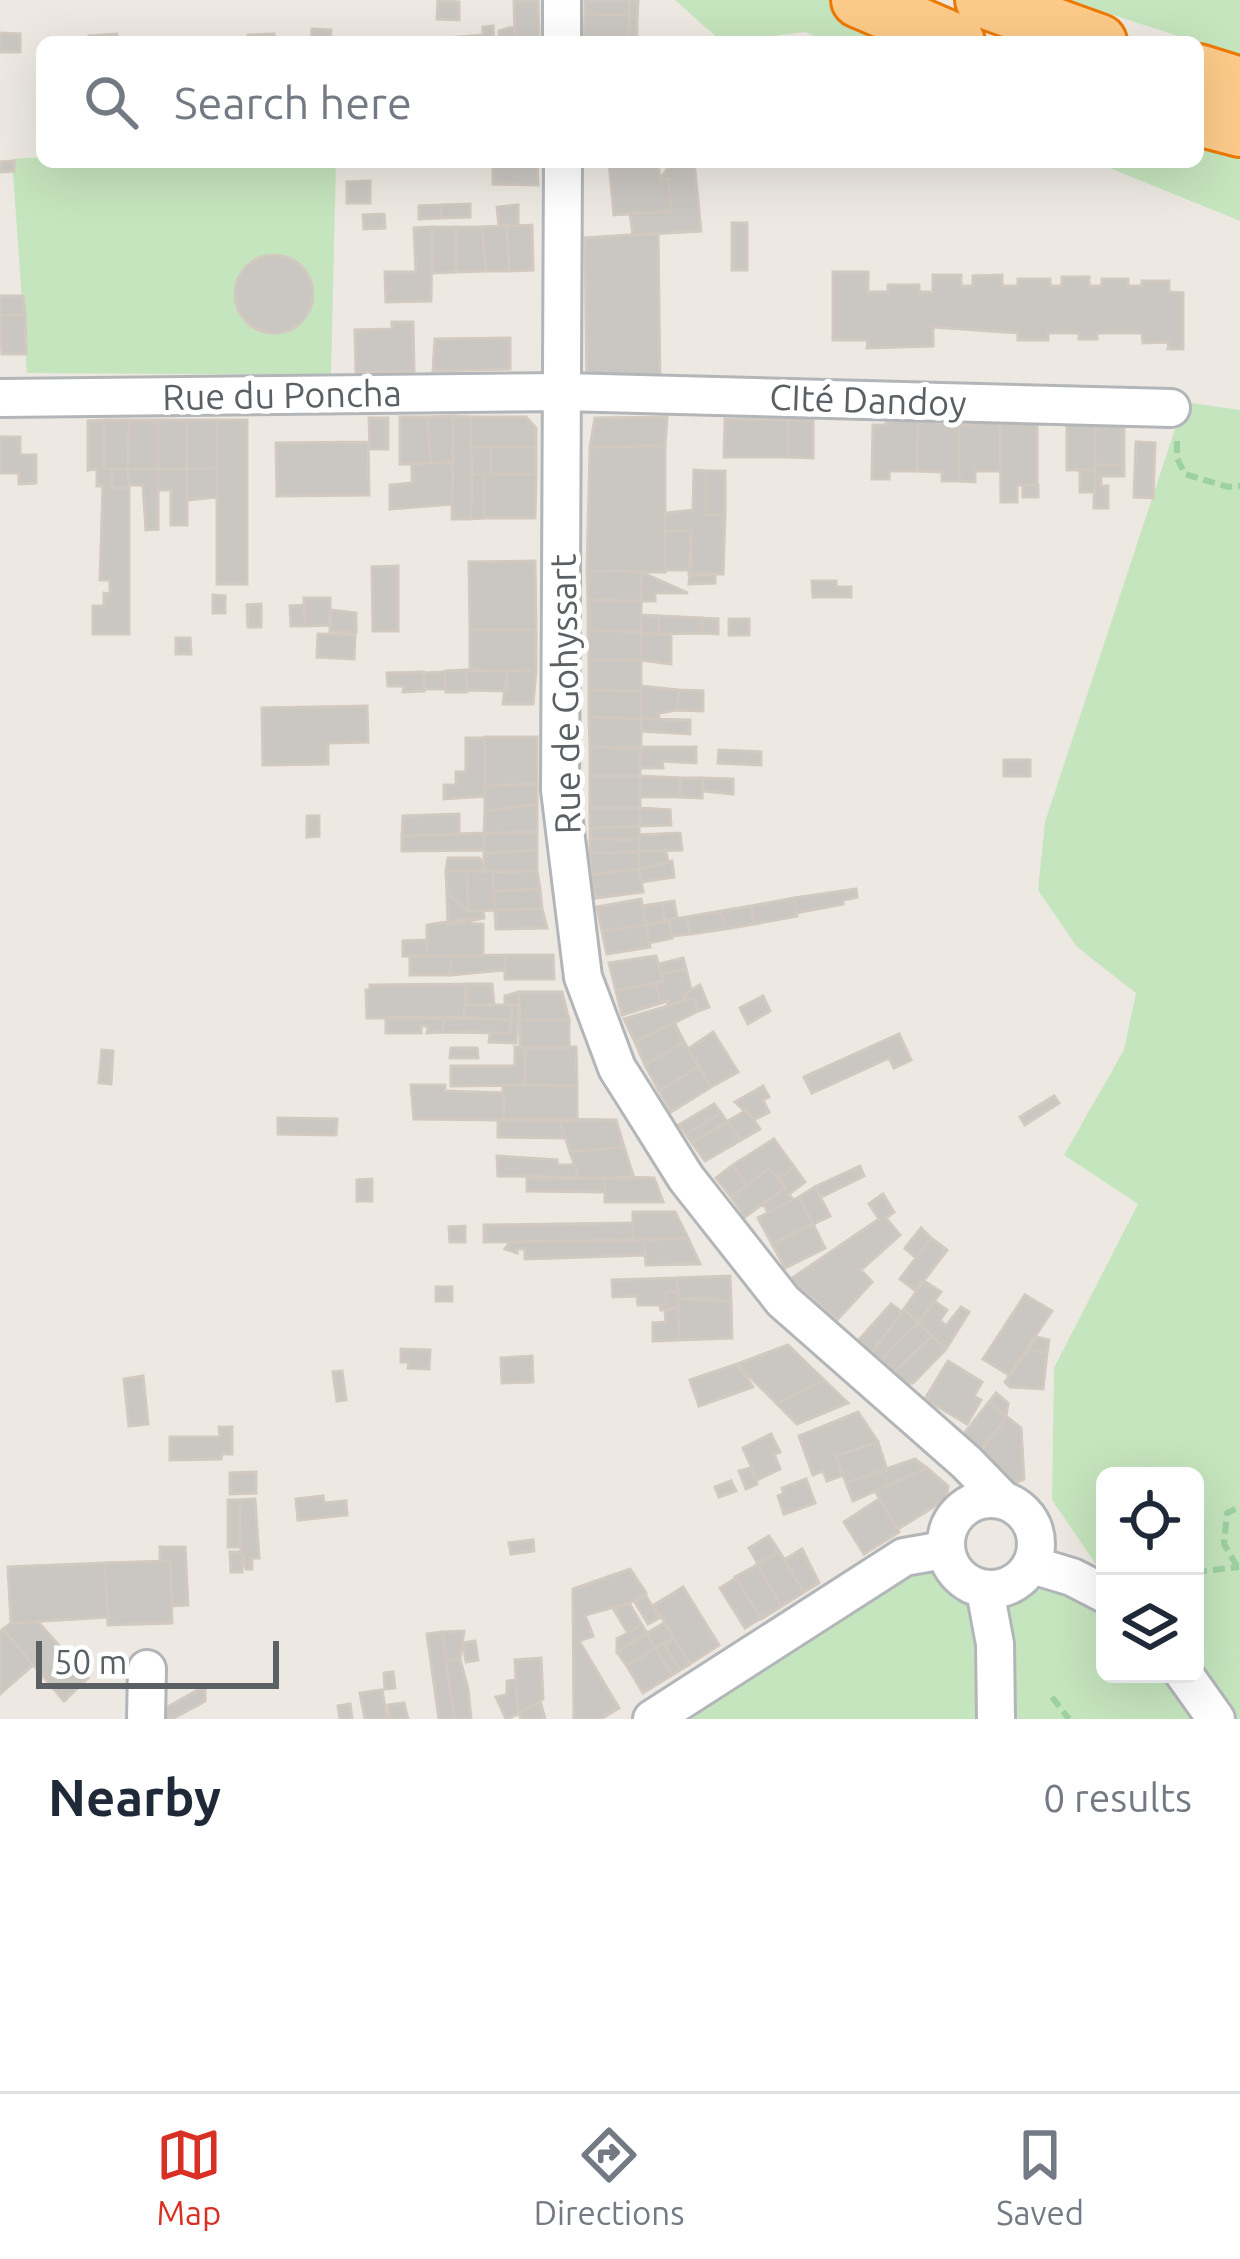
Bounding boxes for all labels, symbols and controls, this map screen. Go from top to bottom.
search box [36,36,1204,168]
icon: search [78,69,144,135]
text: Search here [174,77,412,128]
street label: Rue du Poncha [162,372,402,417]
street label: CIté Dandoy [769,376,967,423]
street label: Rue de Gohyssart [542,554,587,834]
map controls [1096,1467,1204,1683]
button: locate [1096,1467,1204,1575]
button: layers [1096,1575,1204,1683]
scale bar [36,1635,279,1688]
text: 50 m [54,1643,127,1680]
text: Nearby [48,1768,221,1826]
text: 0 results [1043,1776,1192,1819]
tab: Map [156,2122,222,2231]
tab: Directions [534,2122,684,2231]
tab: Saved [996,2122,1084,2231]

